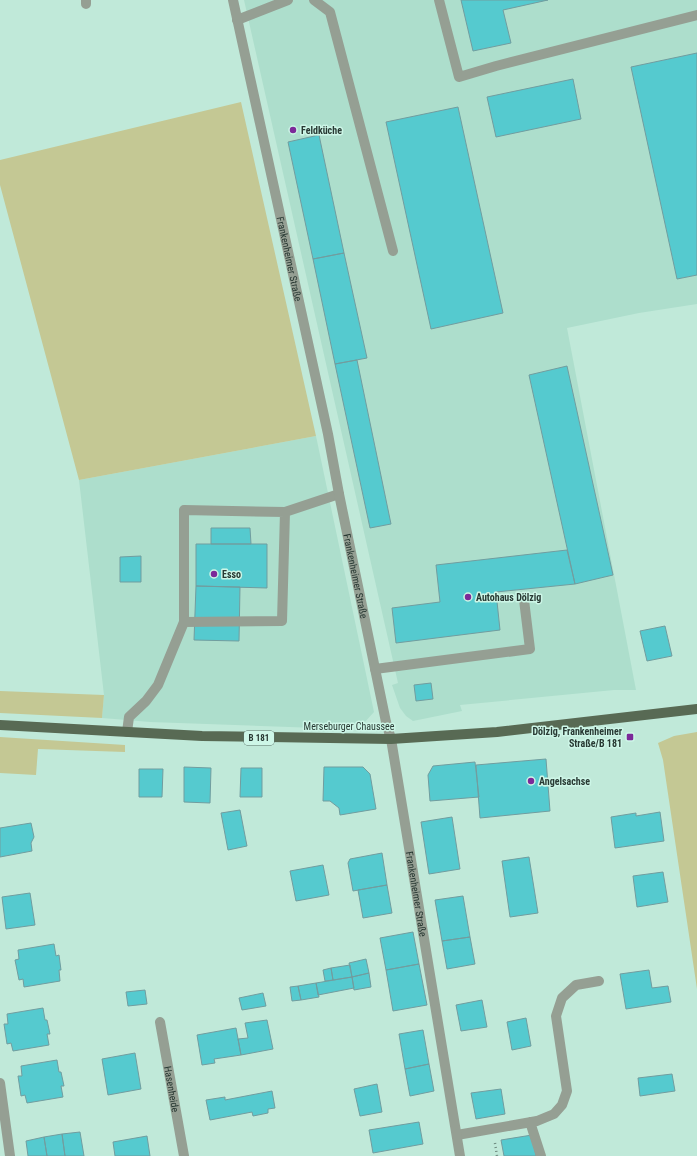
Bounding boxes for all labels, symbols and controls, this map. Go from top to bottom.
marker: Feldküche [288,125,298,135]
place label: Feldküche [301,125,342,136]
street label: Frankenheimer Straße [275,216,304,303]
street label: Frankenheimer Straße [341,533,370,620]
marker: Esso [209,569,219,579]
place label: Esso [222,569,241,580]
marker: Autohaus Dölzig [463,592,473,602]
place label: Autohaus Dölzig [476,592,541,603]
street label: Merseburger Chaussee [304,721,395,732]
place label: Dölzig, Frankenheimer Straße/B 181 [532,726,623,749]
road number: B 181 [244,731,274,745]
marker: Dölzig, Frankenheimer Straße/B 181 [625,732,635,742]
marker: Angelsachse [526,776,536,786]
place label: Angelsachse [539,776,590,787]
street label: Frankenheimer Straße [404,851,429,938]
street label: Hasenheide [162,1065,181,1113]

